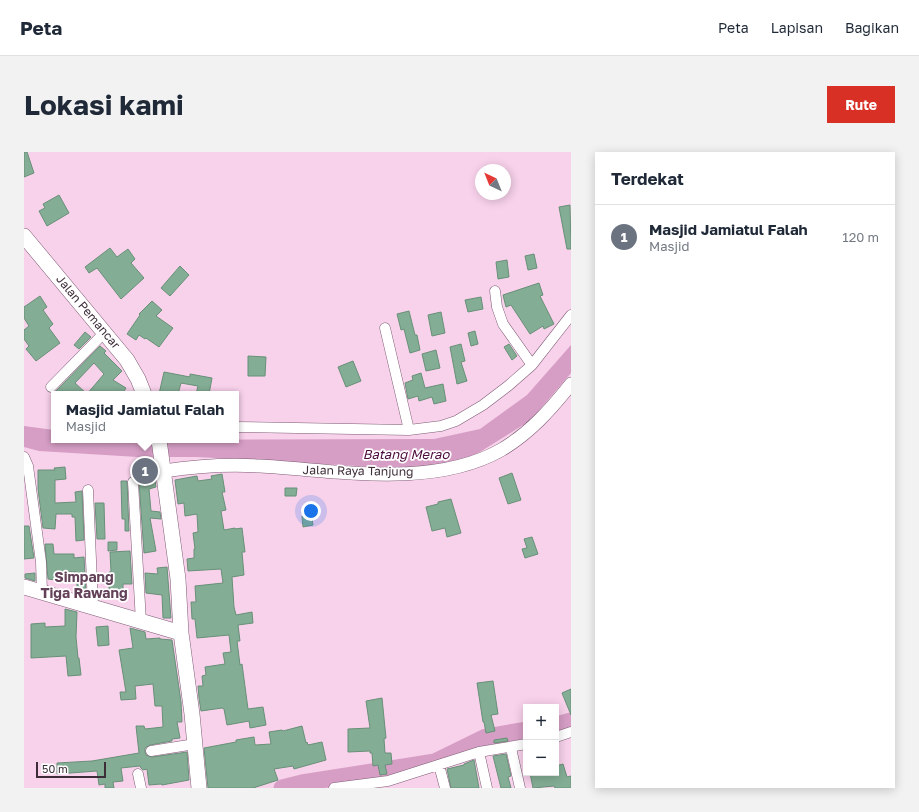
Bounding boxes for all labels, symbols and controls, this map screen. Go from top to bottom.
text: Peta [20,16,62,39]
text: Peta [718,19,749,36]
text: Lapisan [771,19,823,36]
text: Bagikan [845,19,899,36]
button: Rute [827,86,895,123]
text: Lokasi kami [24,88,184,121]
north arrow [475,164,511,200]
text: Terdekat [611,168,684,189]
text: Masjid Jamiatul Falah [649,220,808,238]
text: 1 [621,229,627,245]
text: 120 m [842,229,879,245]
text: Masjid [649,238,689,254]
street label: Jalan Pemancar [53,272,124,352]
popup [51,391,239,443]
text: Masjid Jamiatul Falah [66,400,224,418]
text: Masjid [66,418,106,434]
water label: Batang Merao [363,446,450,462]
pin: 1 [132,456,158,486]
street label: Jalan Raya Tanjung [302,462,414,479]
your location [301,501,321,521]
district label: Simpang Tiga Rawang [40,568,128,601]
map controls [523,704,559,776]
button: + [523,704,559,740]
button: − [523,740,559,776]
scale bar [36,760,106,779]
text: 50 m [42,762,68,775]

